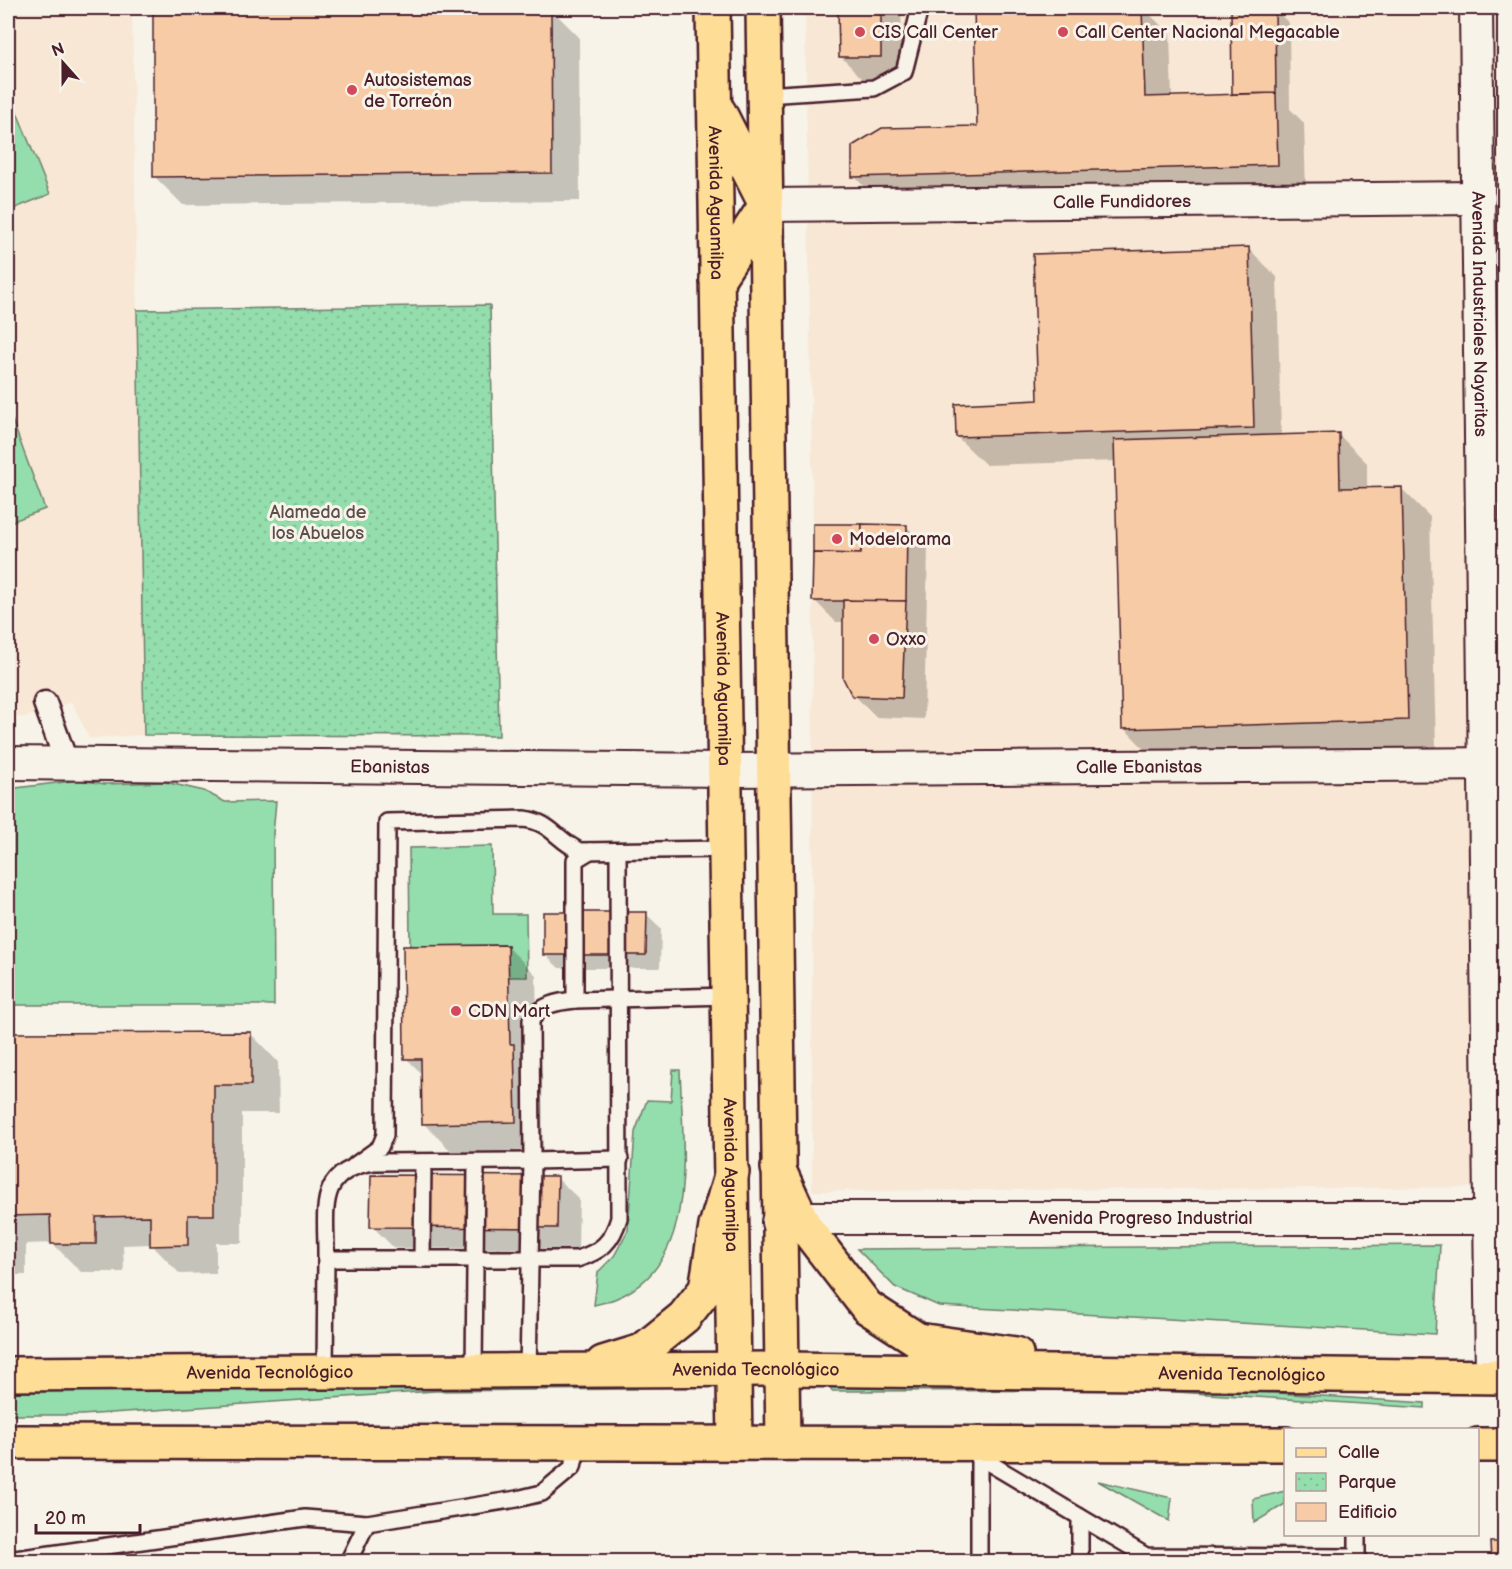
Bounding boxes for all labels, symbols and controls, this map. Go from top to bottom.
place label: CIS Call Center [872,22,998,43]
place label: Call Center Nacional Megacable [1075,22,1340,43]
marker: CIS Call Center [853,25,867,39]
marker: Call Center Nacional Megacable [1056,25,1070,39]
north arrow [33,33,93,93]
text: N [49,39,67,61]
place label: Autosistemas de Torreón [364,70,472,112]
marker: Autosistemas de Torreón [345,83,359,97]
street label: Avenida Aguamilpa [704,126,727,280]
street label: Calle Fundidores [1053,191,1191,213]
street label: Avenida Industriales Nayaritas [1467,191,1491,437]
park label: Alameda de los Abuelos [270,502,367,544]
place label: Modelorama [849,529,951,550]
marker: Modelorama [830,532,844,546]
street label: Avenida Aguamilpa [711,612,735,766]
place label: Oxxo [886,629,926,650]
marker: Oxxo [867,632,881,646]
street label: Ebanistas [350,756,430,778]
street label: Calle Ebanistas [1076,756,1202,778]
place label: CDN Mart [468,1001,551,1022]
marker: CDN Mart [449,1004,463,1018]
street label: Avenida Aguamilpa [719,1097,742,1252]
street label: Avenida Progreso Industrial [1029,1208,1253,1229]
street label: Avenida Tecnológico [672,1359,840,1381]
street label: Avenida Tecnológico [186,1362,354,1384]
street label: Avenida Tecnológico [1158,1363,1326,1386]
legend [1284,1428,1479,1536]
text: Calle [1338,1442,1380,1463]
text: Parque [1338,1472,1396,1493]
scale bar [36,1497,140,1535]
text: Edificio [1338,1502,1397,1523]
text: 20 m [45,1508,86,1529]

